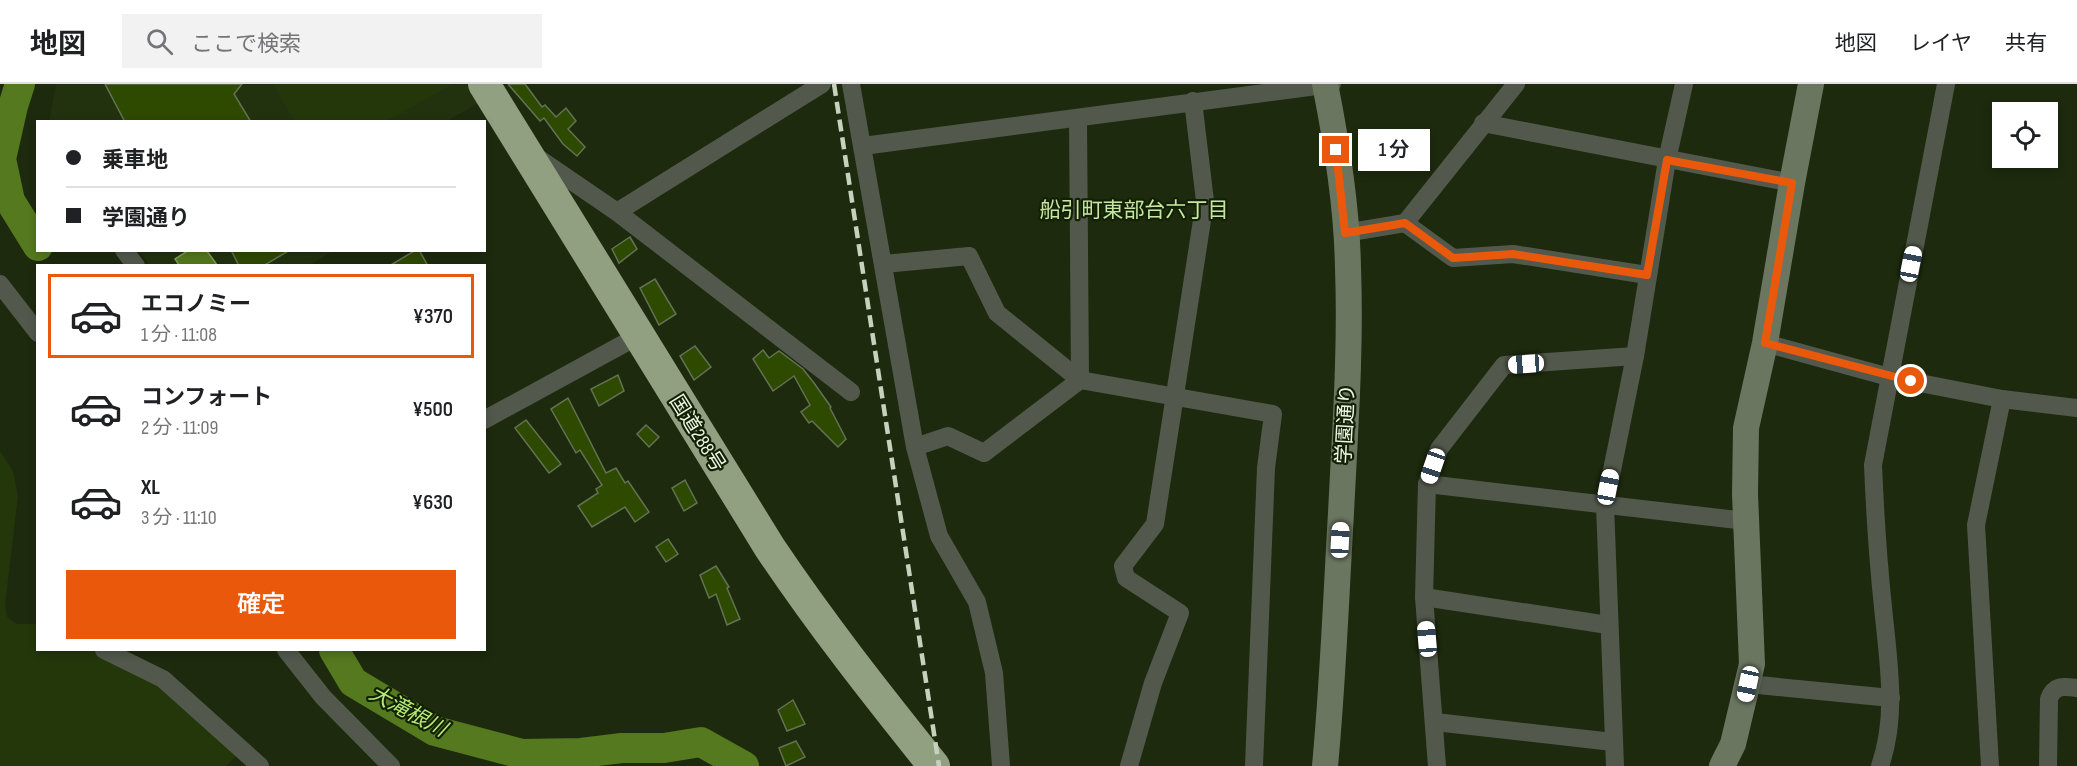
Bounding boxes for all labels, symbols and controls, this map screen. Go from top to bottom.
search box [122,14,542,68]
icon: search [143,25,176,58]
text: 地図 [30,28,86,61]
text: ここで検索 [191,31,301,58]
text: 地図 [1835,31,1877,56]
text: レイヤ [1910,31,1972,56]
text: 共有 [2005,31,2047,56]
map controls [1992,102,2058,168]
button: locate [1992,102,2058,168]
callout: 1 分 [1357,129,1429,171]
route end [1322,136,1349,163]
text: 1 分 [1379,138,1409,162]
text: 乗車地 [102,147,168,174]
district label: 船引町東部台六丁目 [1040,198,1229,223]
text: 学園通り [102,205,190,232]
car [1899,245,1923,283]
icon: car [69,289,123,343]
text: エコノミー [141,291,251,318]
text: ¥370 [413,303,453,330]
text: 1 分 · 11:08 [141,323,217,347]
car [1507,354,1545,374]
route start [1897,367,1924,394]
icon: car [69,382,123,436]
street label: 学園通り [1332,383,1360,465]
text: コンフォート [141,384,272,411]
street label: 国道288号 [664,391,730,476]
text: ¥500 [412,396,453,423]
text: 2 分 · 11:09 [141,416,218,440]
car [1419,446,1447,486]
car [1596,468,1620,506]
text: XL [141,474,160,501]
icon: car [69,475,123,529]
text: ¥630 [412,489,453,516]
text: 3 分 · 11:10 [141,506,217,530]
car [1330,522,1350,558]
button: 確定 [66,570,456,639]
car [1416,620,1438,658]
car [1735,665,1761,703]
water label: 大滝根川 [365,681,452,743]

